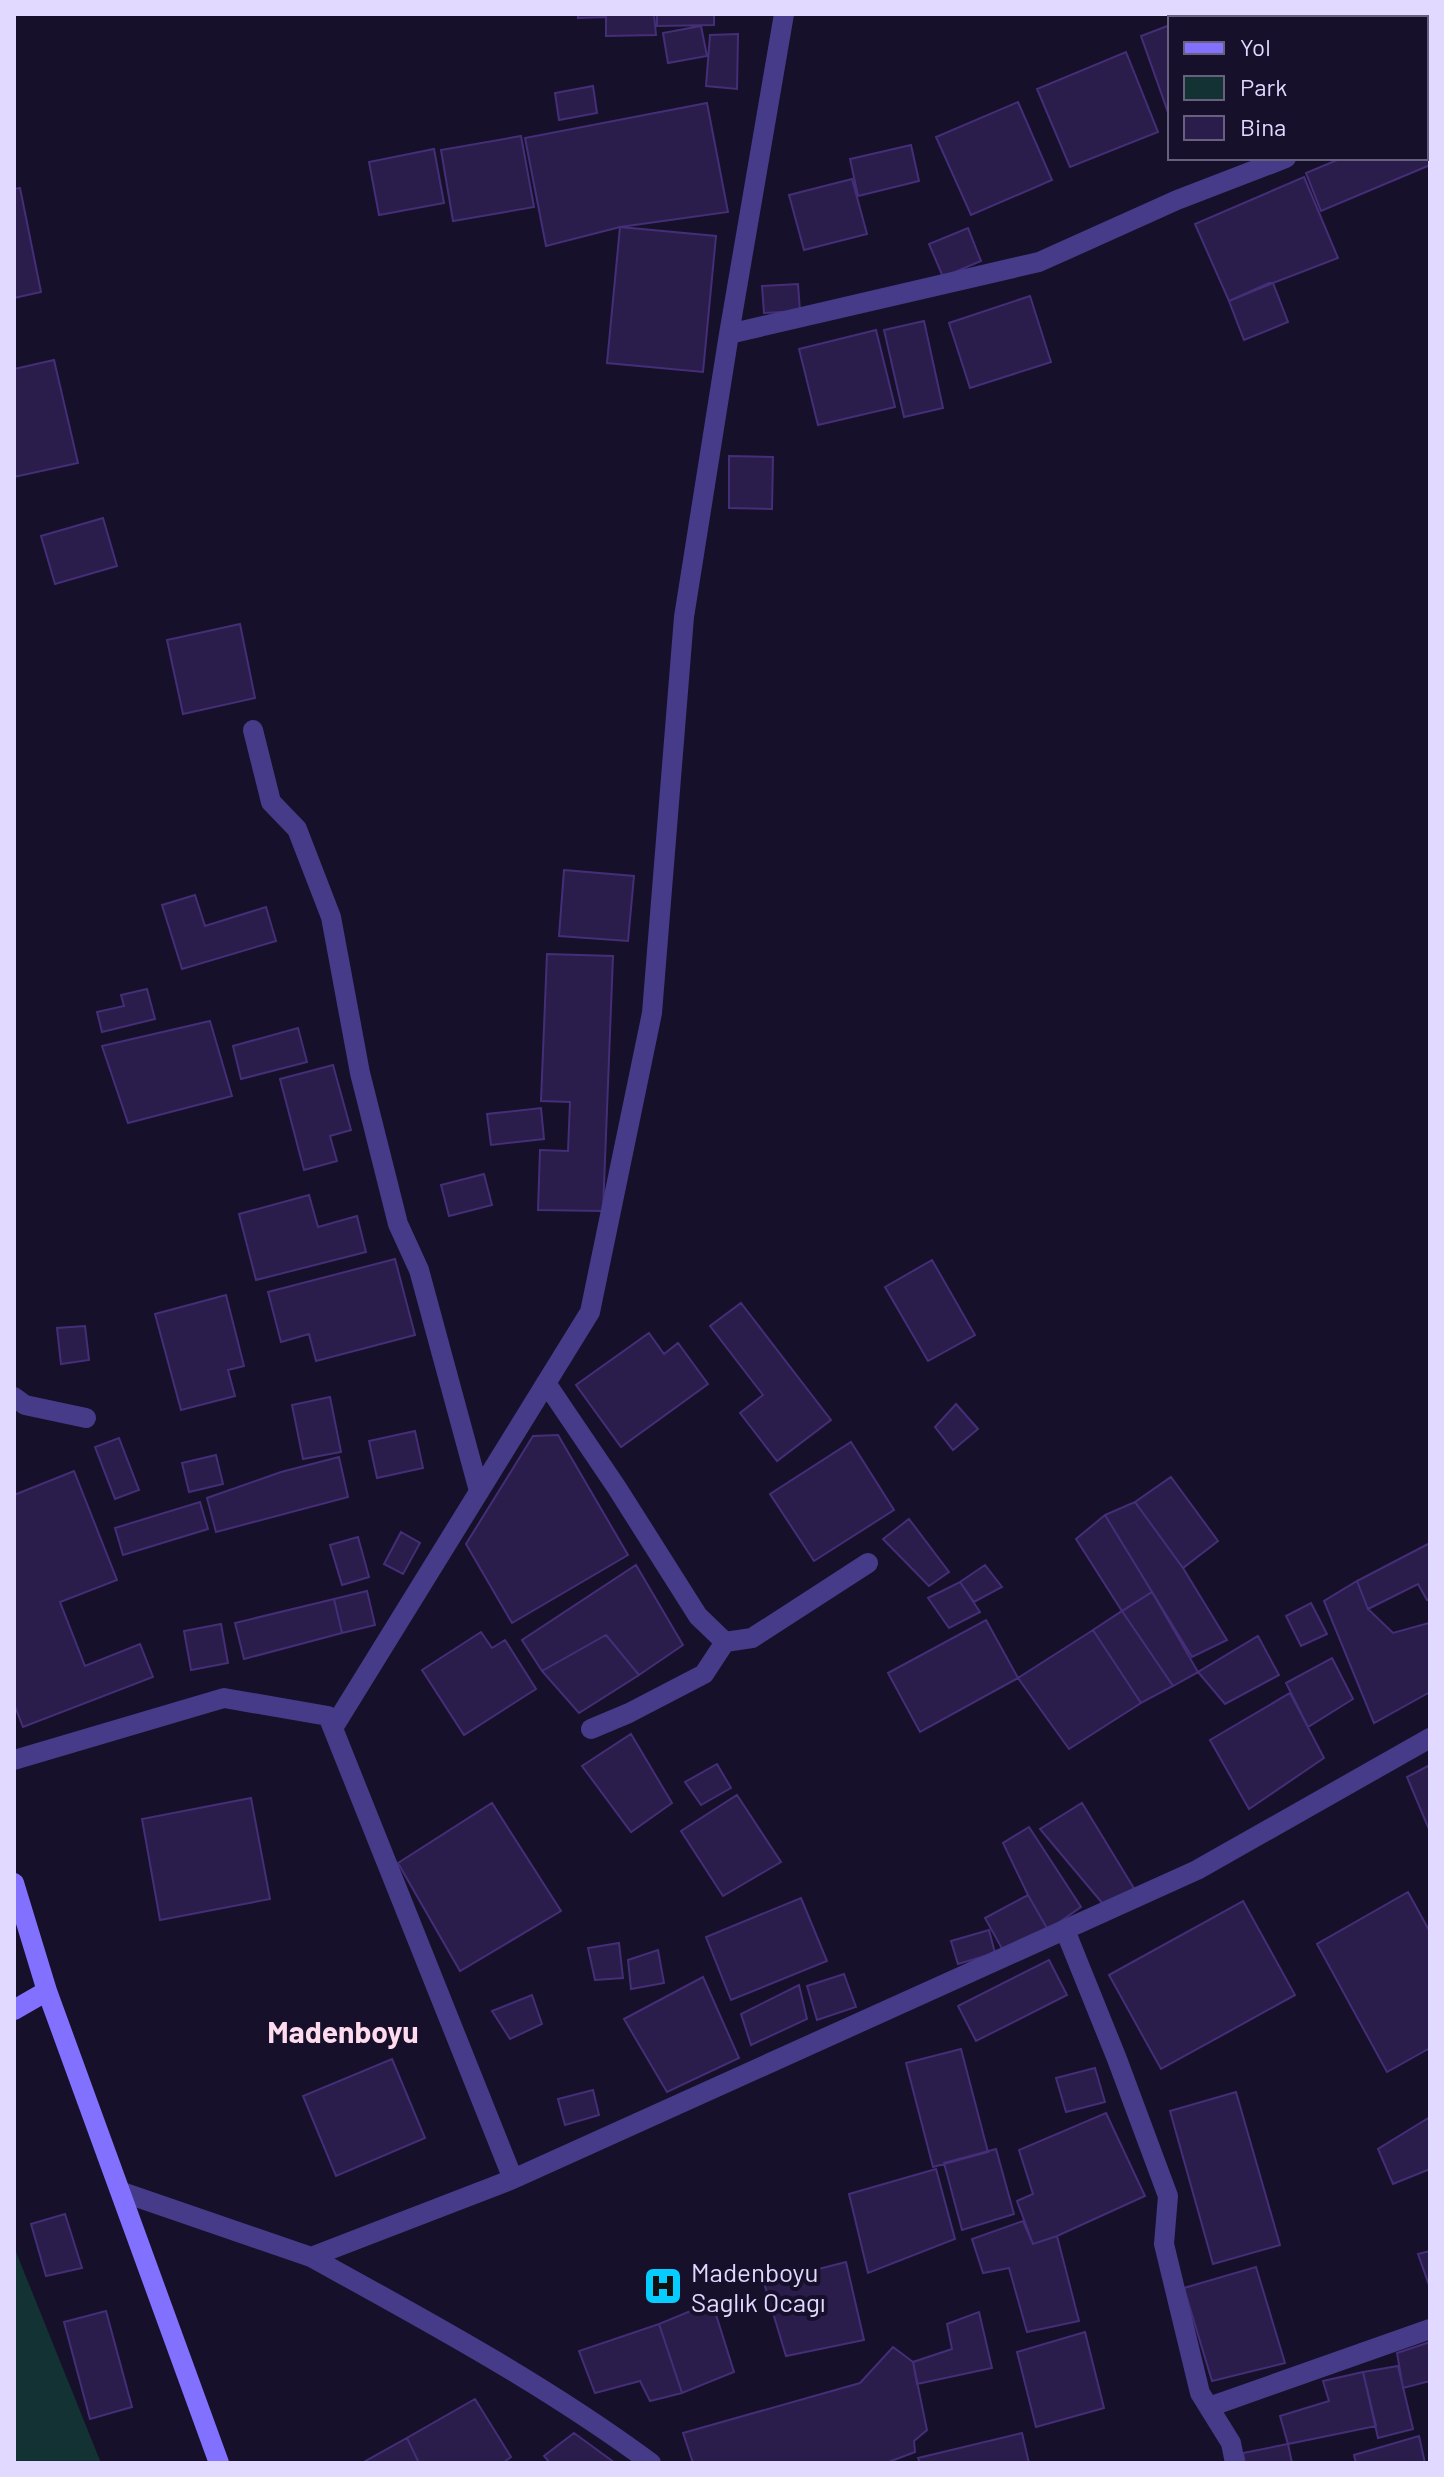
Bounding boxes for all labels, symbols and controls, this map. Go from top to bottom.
legend [1168,16,1428,160]
text: Yol [1240,32,1271,61]
text: Park [1240,72,1287,101]
text: Bina [1240,112,1286,141]
district label: Madenboyu [267,2013,419,2049]
place label: Madenboyu Saglık Ocagı [691,2256,825,2317]
hospital icon: Madenboyu Saglık Ocagı [642,2265,684,2307]

